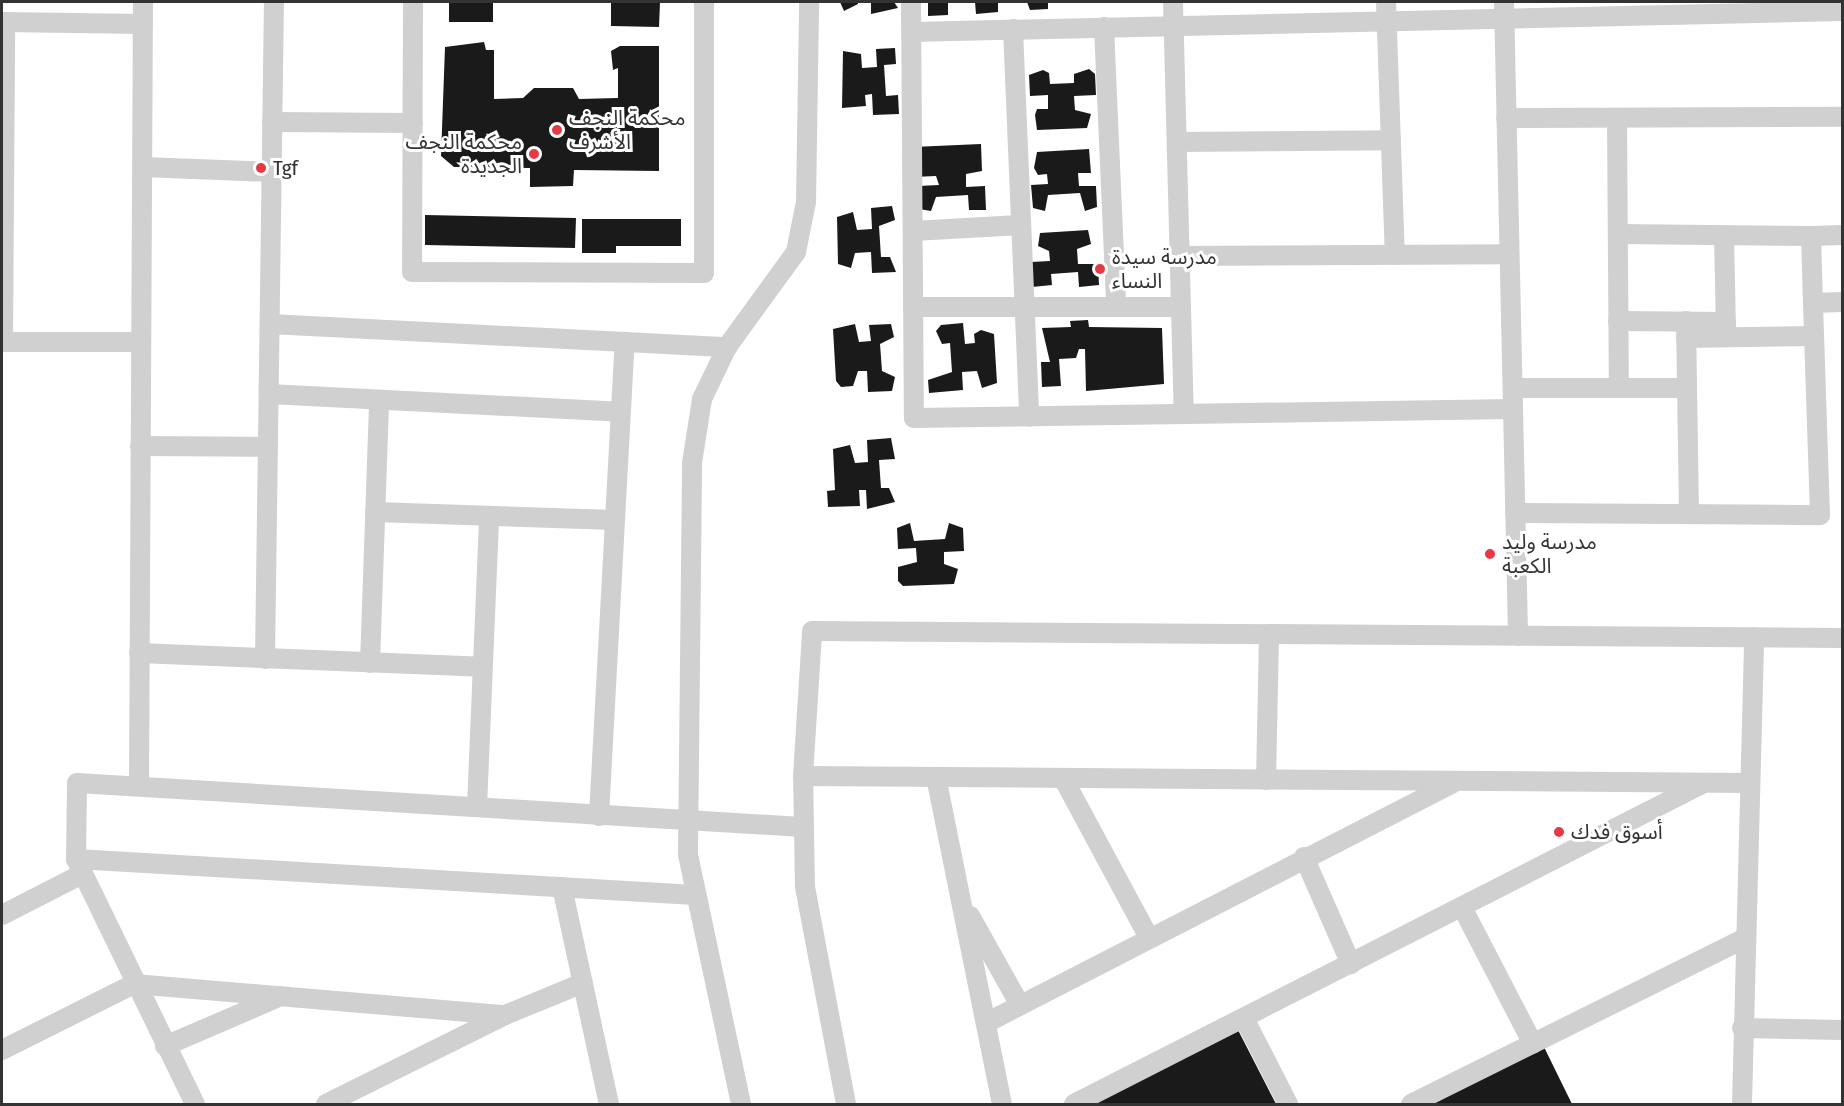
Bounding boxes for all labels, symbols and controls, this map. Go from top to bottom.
place label: محكمة النجف الأشرف [569,105,685,155]
marker: محكمة النجف الأشرف [550,123,564,137]
place label: محكمة النجف الجديدة [406,129,522,179]
marker: محكمة النجف الجديدة [527,147,541,161]
place label: Tgf [273,155,298,181]
marker: Tgf [254,161,268,175]
place label: مدرسة سيدة النساء [1112,244,1217,294]
marker: مدرسة سيدة النساء [1093,262,1107,276]
place label: مدرسة وليد الكعبة [1502,529,1597,579]
marker: مدرسة وليد الكعبة [1483,547,1497,561]
place label: أسوق فدك [1571,819,1663,845]
marker: أسوق فدك [1552,825,1566,839]

